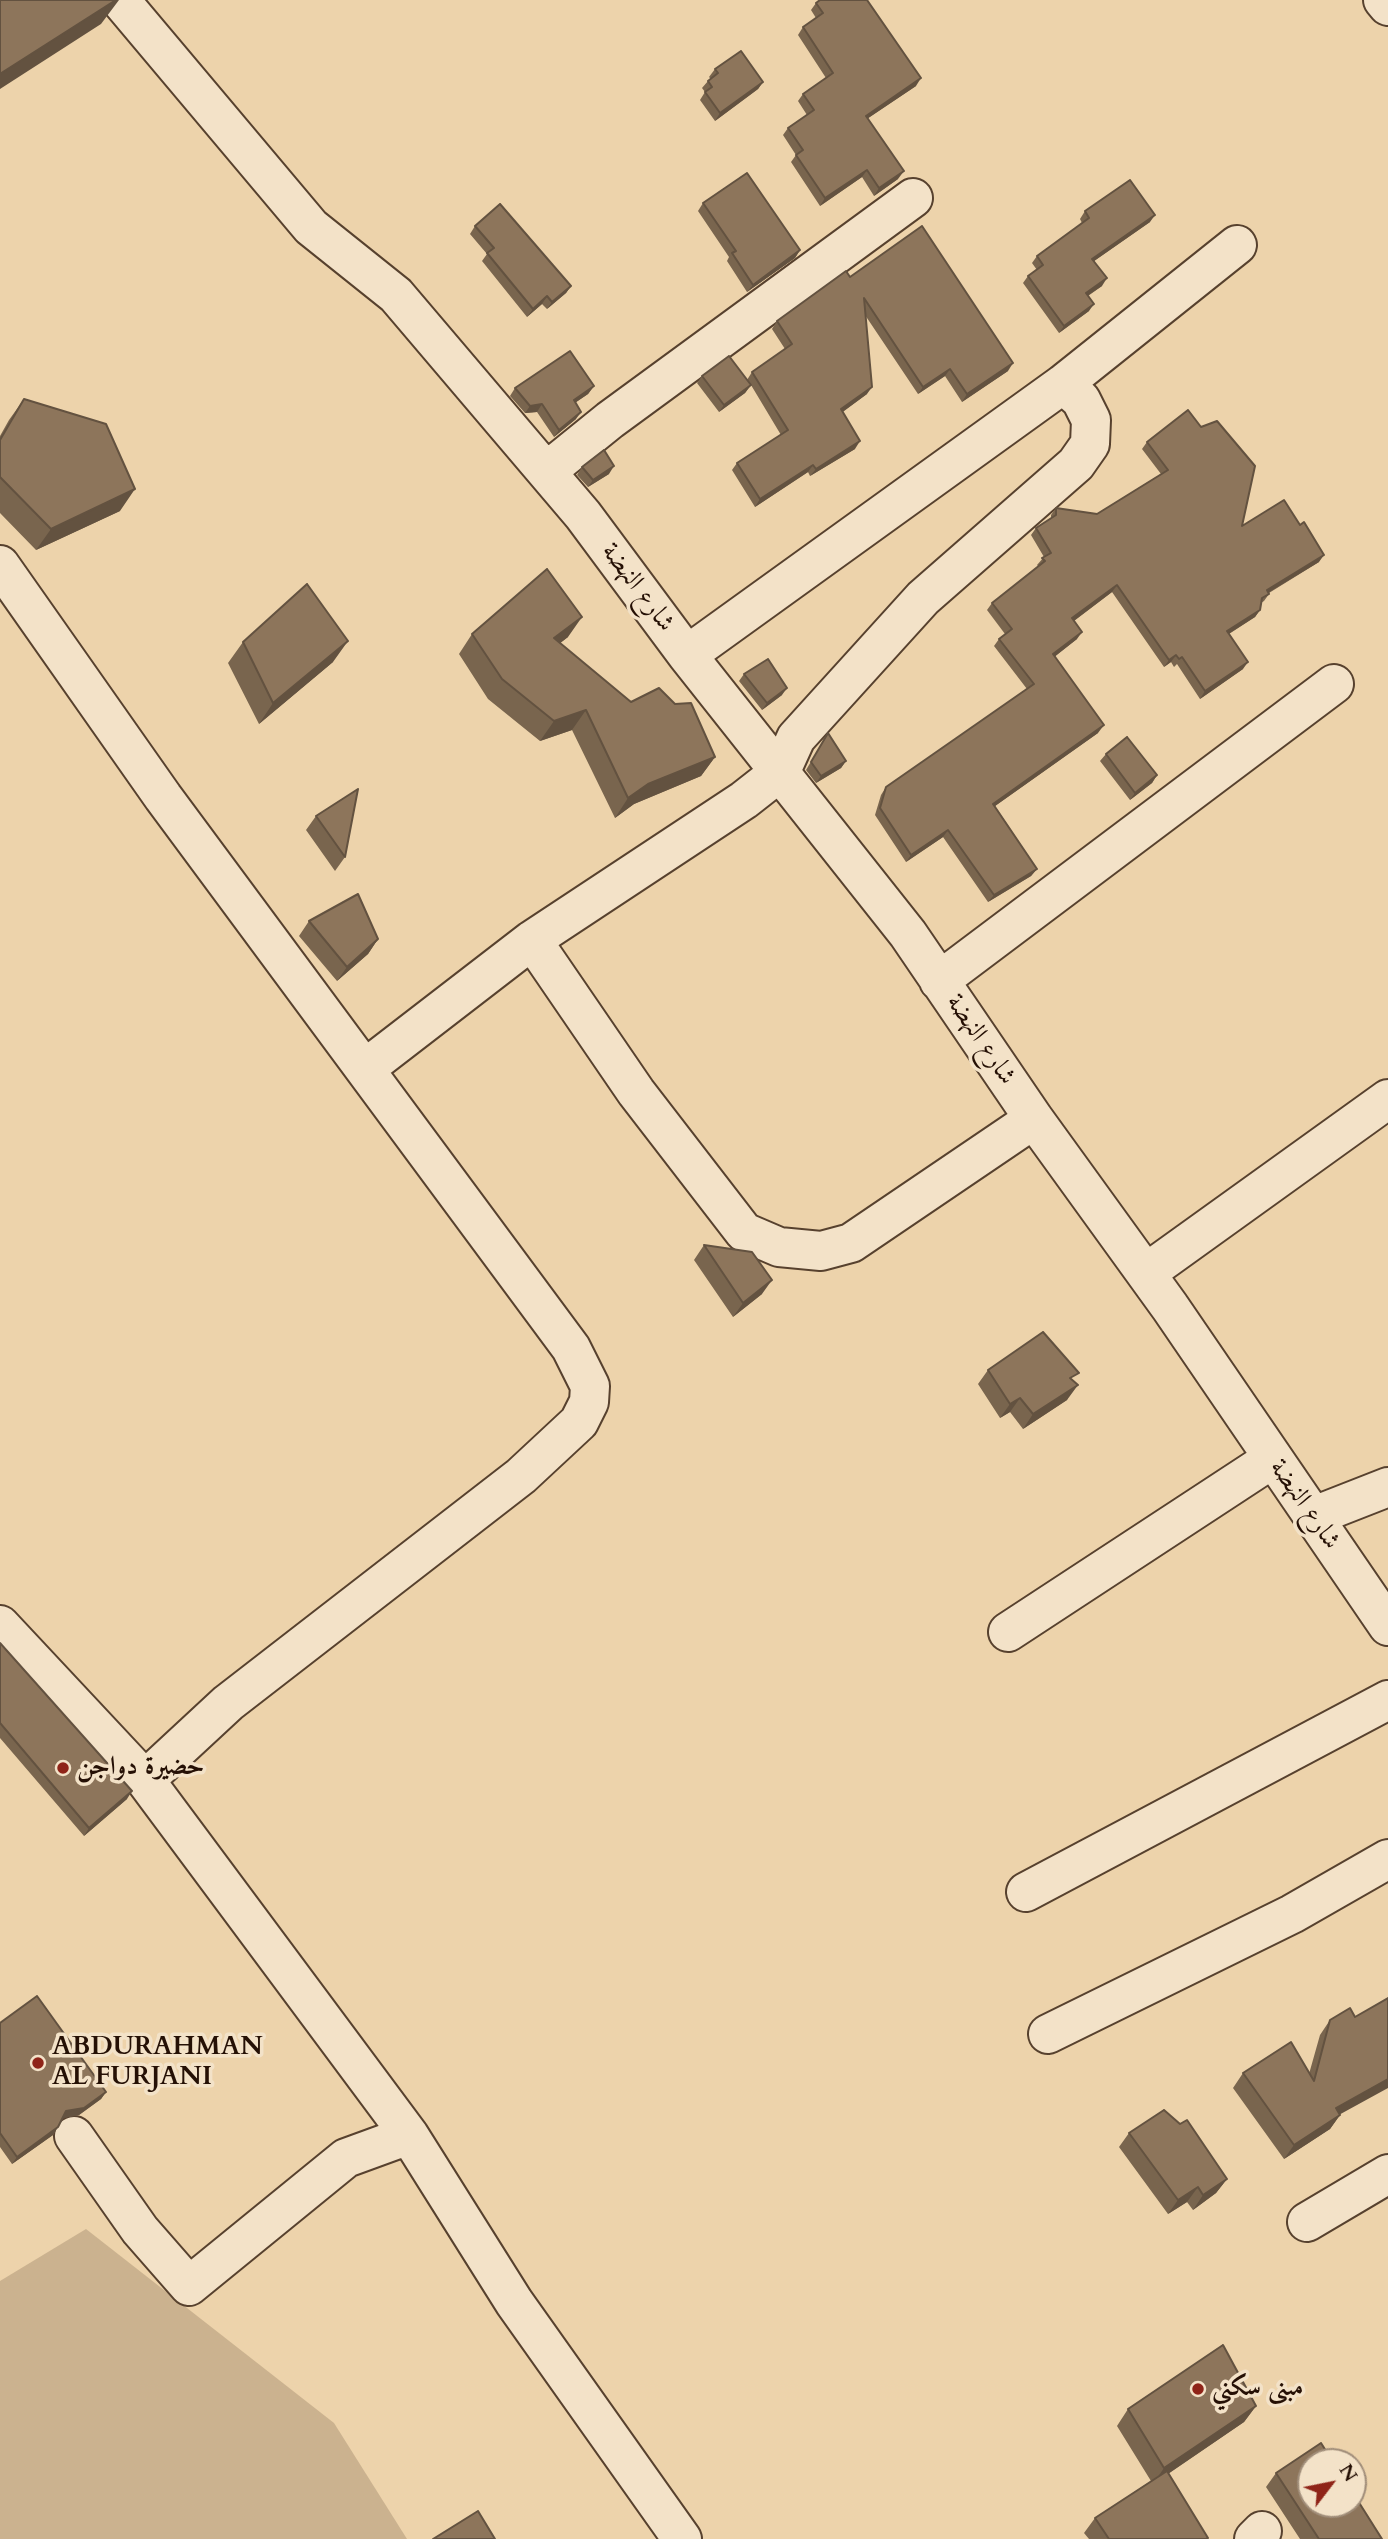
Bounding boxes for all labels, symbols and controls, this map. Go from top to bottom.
street label: شارع النهضة [594,538,680,638]
street label: شارع النهضة [938,989,1022,1091]
street label: شارع النهضة [1262,1454,1346,1556]
place label: حضيرة دواجن [77,1752,204,1784]
marker: حضيرة دواجن [55,1760,71,1776]
place label: ABDURAHMAN AL FURJANI [52,2032,263,2094]
marker: ABDURAHMAN AL FURJANI [30,2055,46,2071]
place label: مبنى سكني [1212,2373,1303,2405]
marker: مبنى سكني [1190,2381,1206,2397]
north arrow [1297,2448,1367,2518]
text: N [1333,2459,1364,2487]

